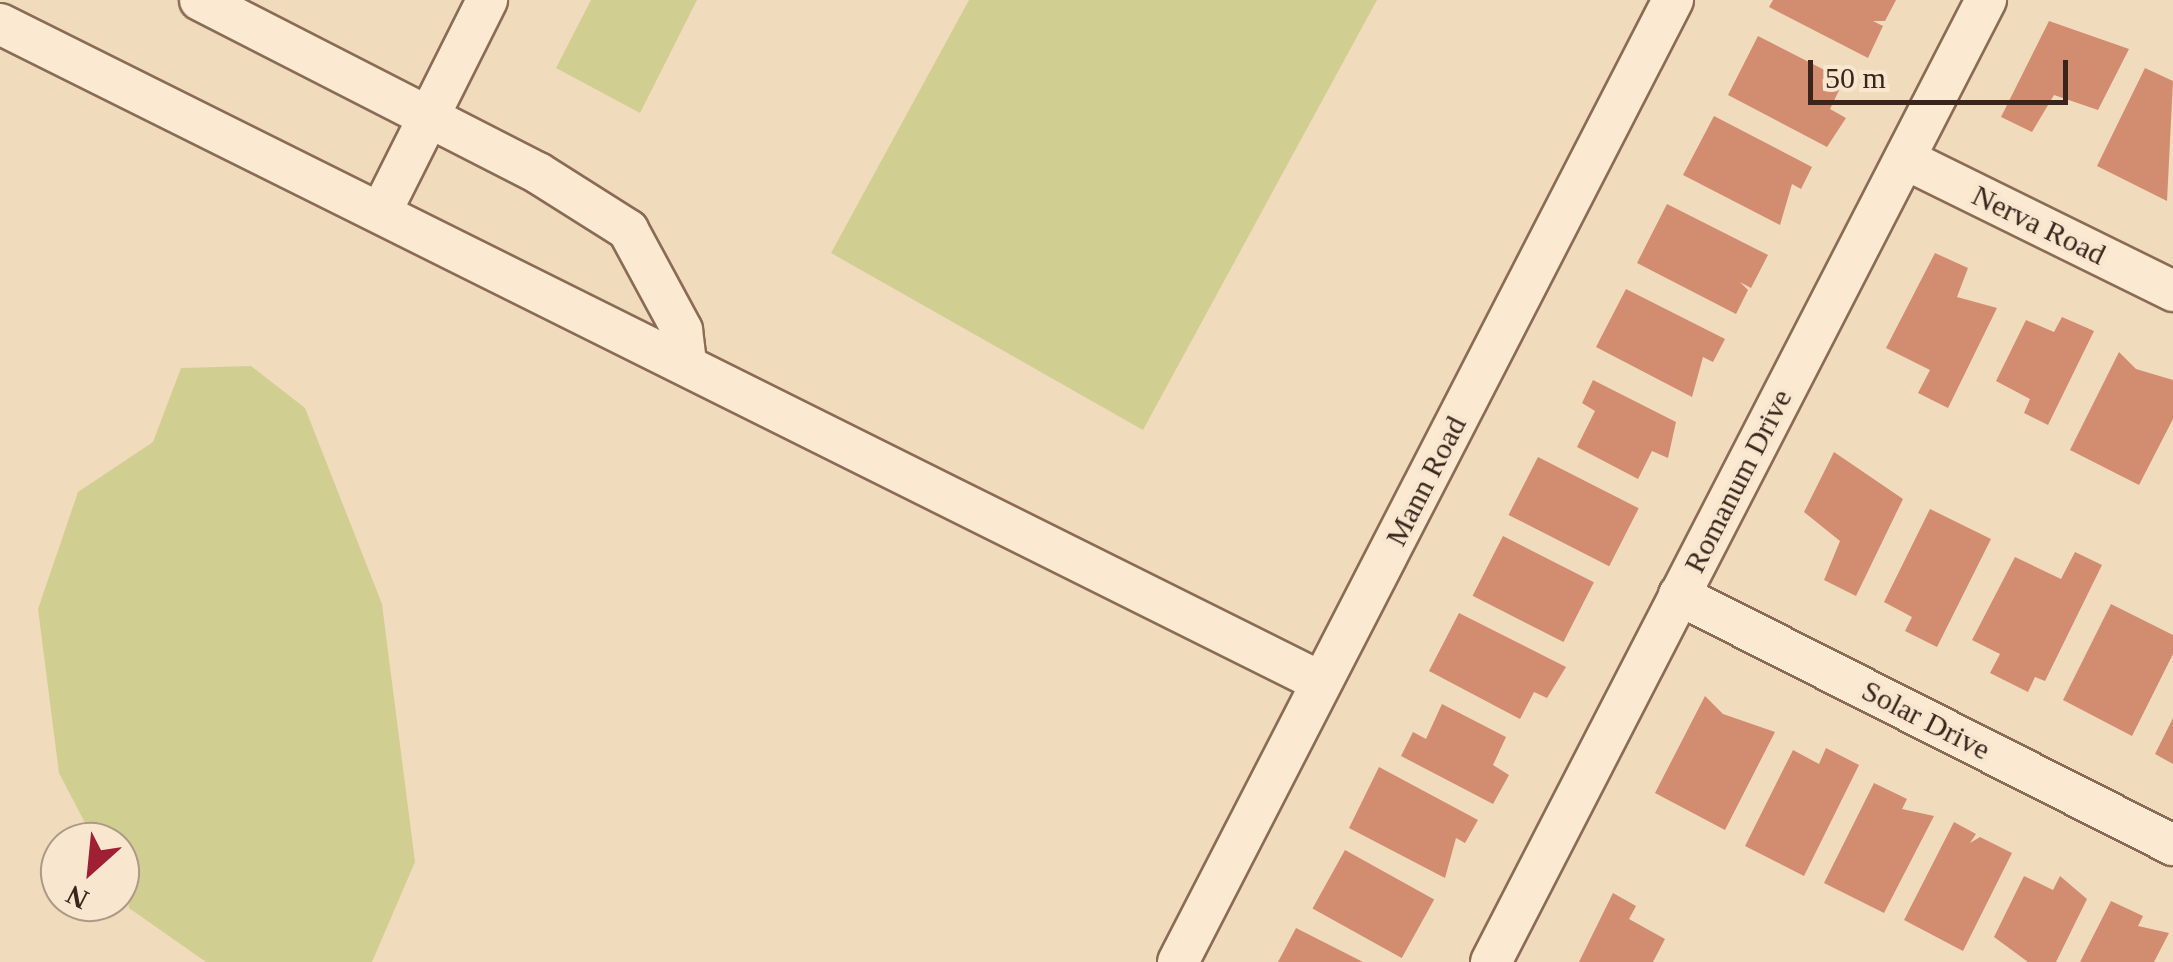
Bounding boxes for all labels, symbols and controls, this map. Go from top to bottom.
scale bar [1813,40,2073,102]
text: 50 m [1825,61,1886,94]
street label: Nerva Road [1966,177,2112,273]
street label: Romanum Drive [1676,383,1800,579]
street label: Mann Road [1378,410,1474,552]
street label: Solar Drive [1856,672,1996,768]
north arrow [40,822,140,922]
text: N [61,879,93,916]

